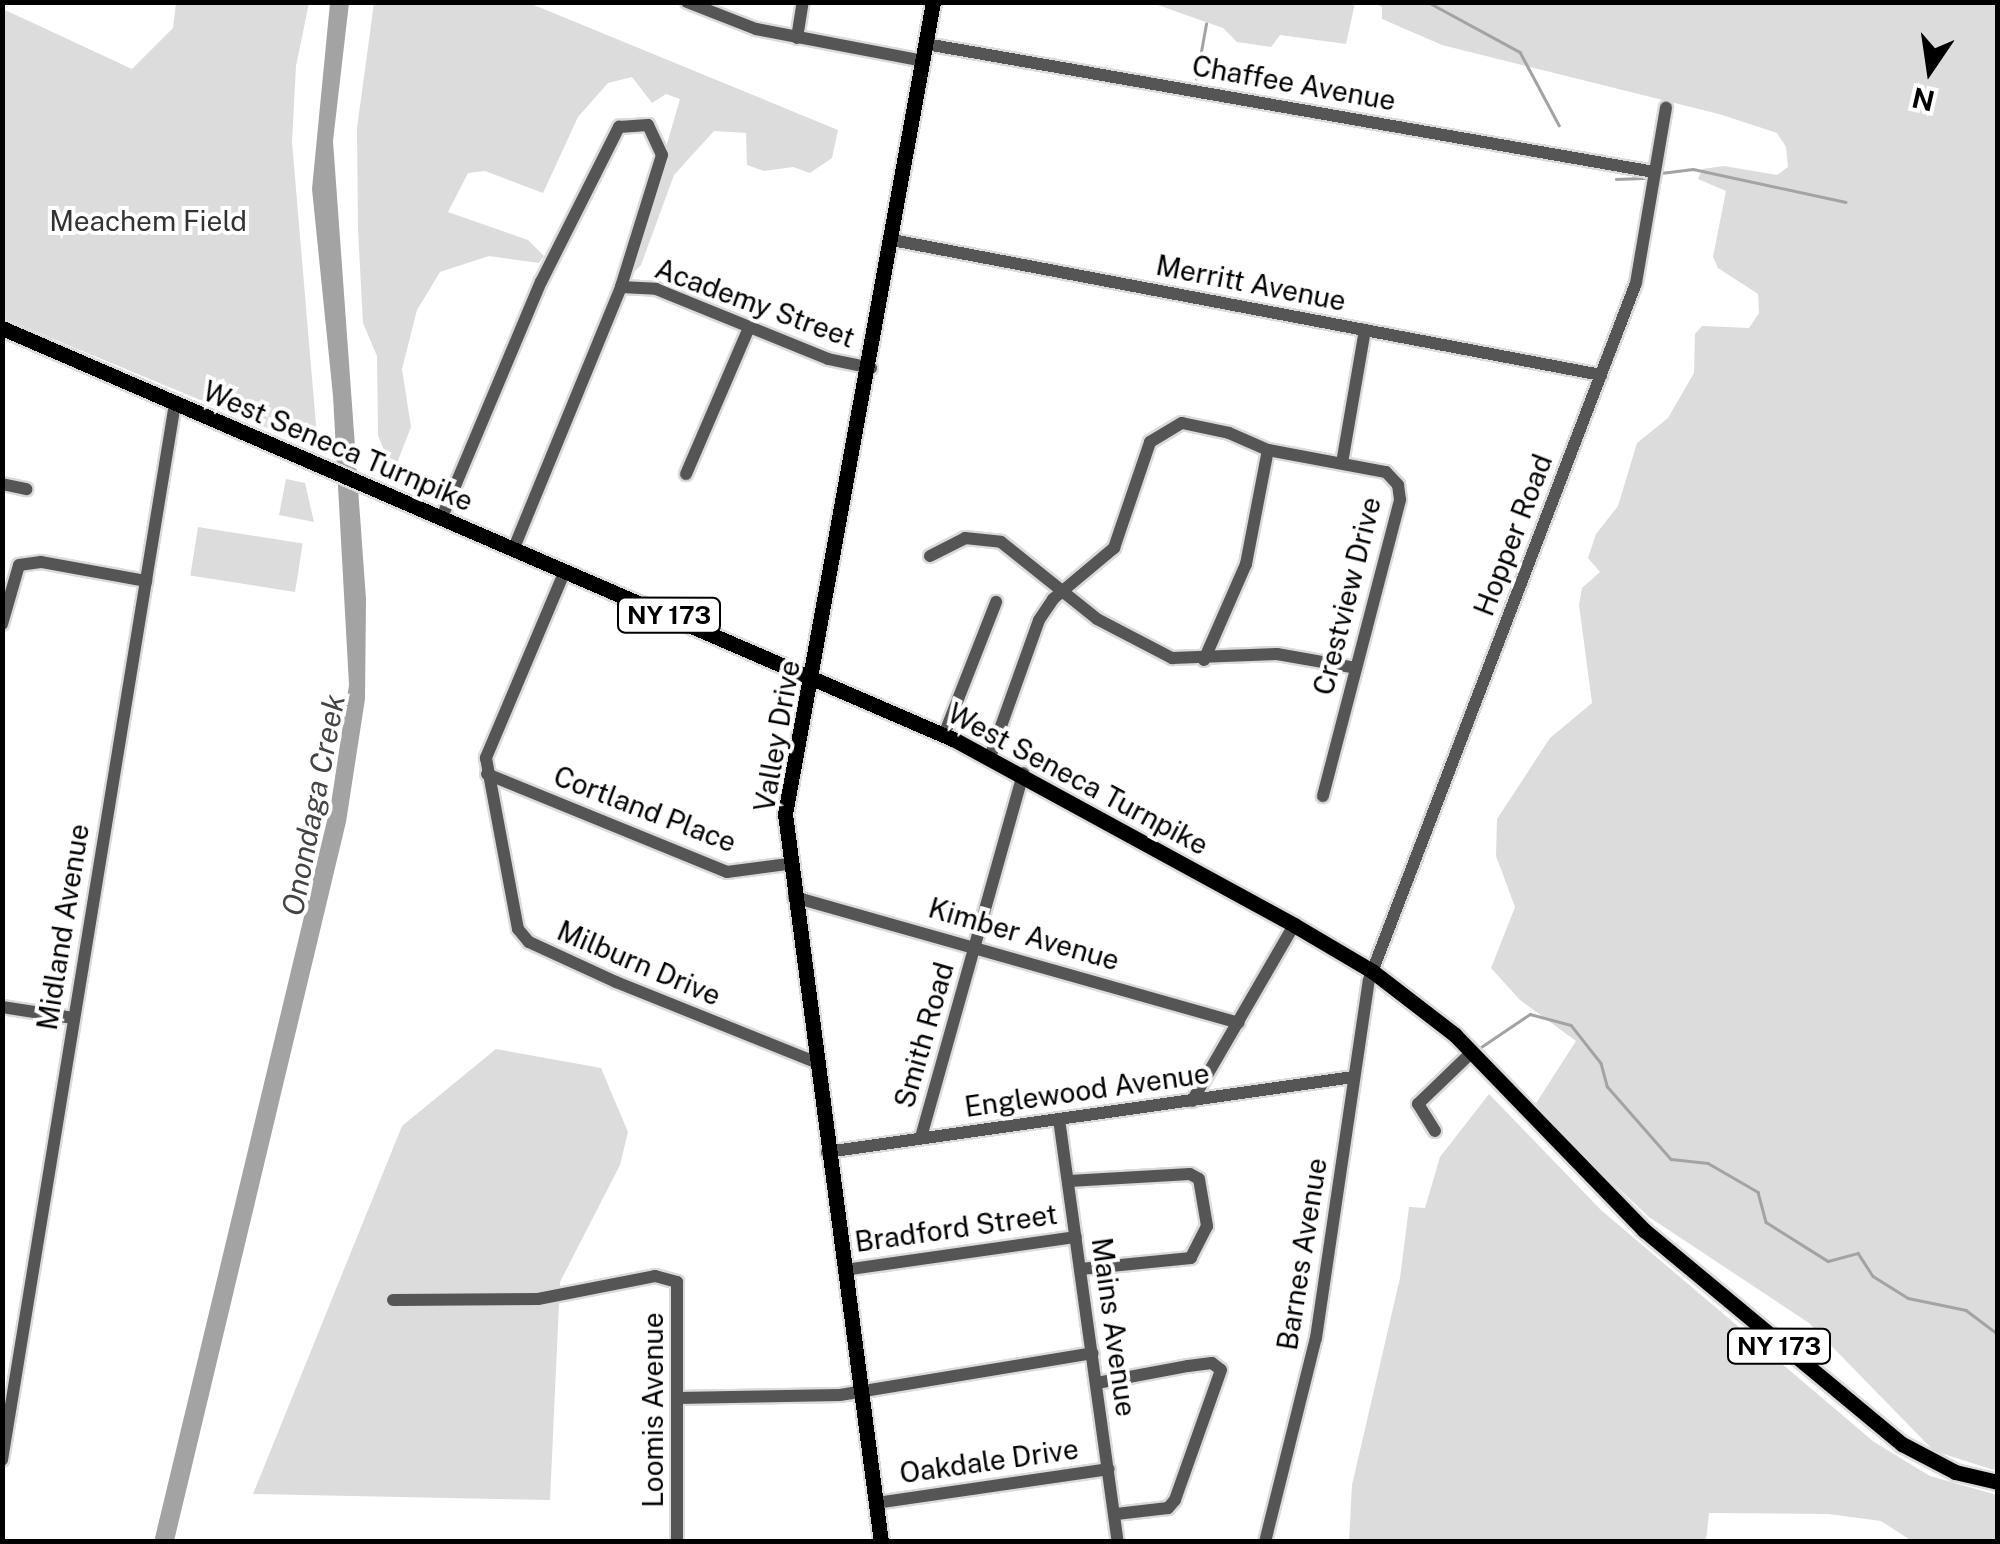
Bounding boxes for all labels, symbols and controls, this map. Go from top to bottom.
north arrow [1880,20,1980,120]
street label: Chaffee Avenue [1189,49,1399,117]
text: N [1909,81,1938,118]
park label: Meachem Field [49,204,247,238]
street label: Merritt Avenue [1153,248,1349,318]
street label: Academy Street [651,251,859,355]
street label: West Seneca Turnpike [198,374,478,518]
street label: Hopper Road [1467,449,1559,621]
street label: Crestview Drive [1306,494,1388,698]
road number: NY 173 [616,595,722,635]
street label: Valley Drive [747,658,807,814]
water label: Onondaga Creek [274,691,352,919]
street label: West Seneca Turnpike [942,696,1214,862]
street label: Cortland Place [549,759,741,859]
street label: Midland Avenue [30,822,96,1032]
street label: Kimber Avenue [925,891,1123,977]
street label: Milburn Drive [552,913,726,1013]
street label: Smith Road [887,958,961,1112]
street label: Englewood Avenue [962,1056,1212,1124]
street label: Barnes Avenue [1270,1155,1334,1353]
street label: Bradford Street [853,1197,1059,1259]
street label: Mains Avenue [1085,1235,1143,1419]
street label: Loomis Avenue [636,1312,670,1508]
road number: NY 173 [1726,1326,1832,1366]
street label: Oakdale Drive [897,1432,1081,1490]

